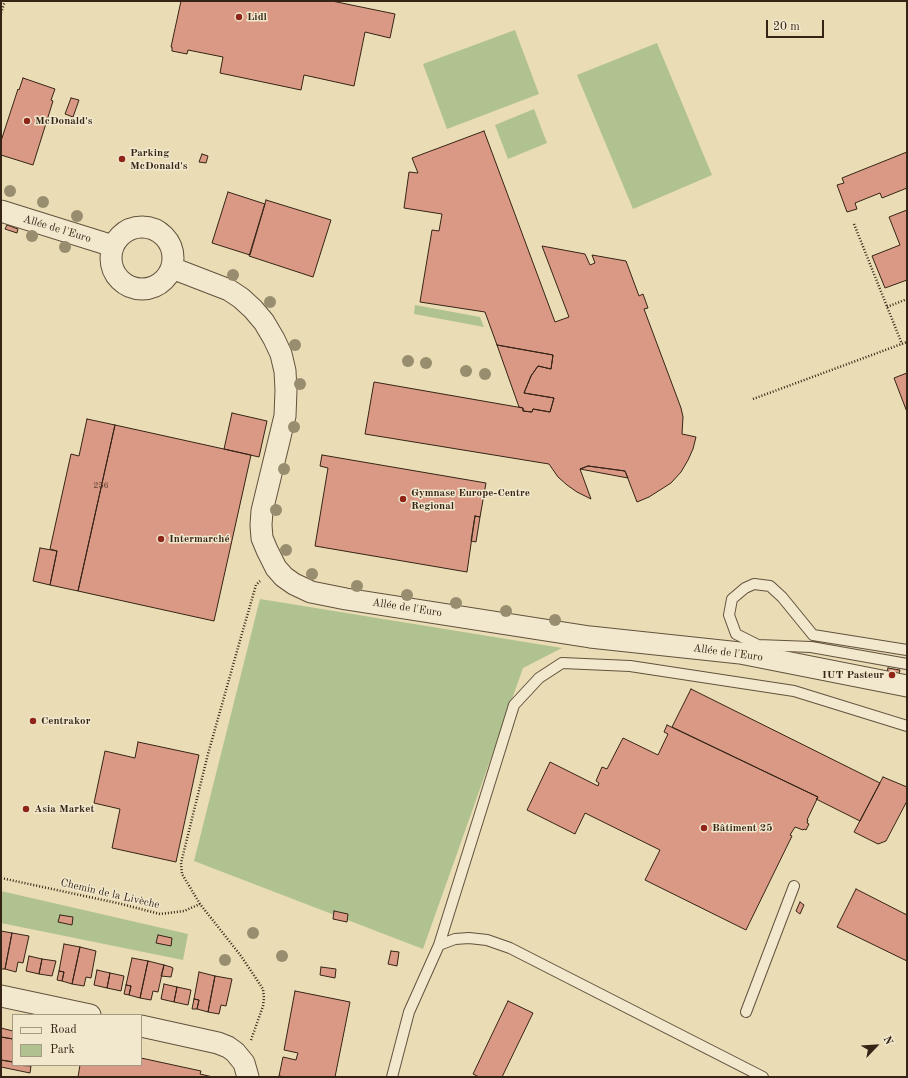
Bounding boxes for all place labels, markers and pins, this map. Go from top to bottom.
place label: Lidl [247,10,267,24]
marker: Lidl [234,12,244,22]
place label: McDonald's [35,114,93,128]
marker: McDonald's [22,116,32,126]
place label: Parking McDonald's [130,146,188,172]
marker: Parking McDonald's [117,154,127,164]
place label: Gymnase Europe-Centre Regional [411,486,530,512]
marker: Gymnase Europe-Centre Regional [398,494,408,504]
place label: Intermarché [169,532,230,546]
marker: Intermarché [156,534,166,544]
place label: IUT Pasteur [822,668,884,682]
marker: IUT Pasteur [887,670,897,680]
place label: Centrakor [41,714,90,728]
marker: Centrakor [28,716,38,726]
place label: Asia Market [34,802,94,816]
marker: Asia Market [21,804,31,814]
place label: Bâtiment 25 [712,821,773,835]
marker: Bâtiment 25 [699,823,709,833]

